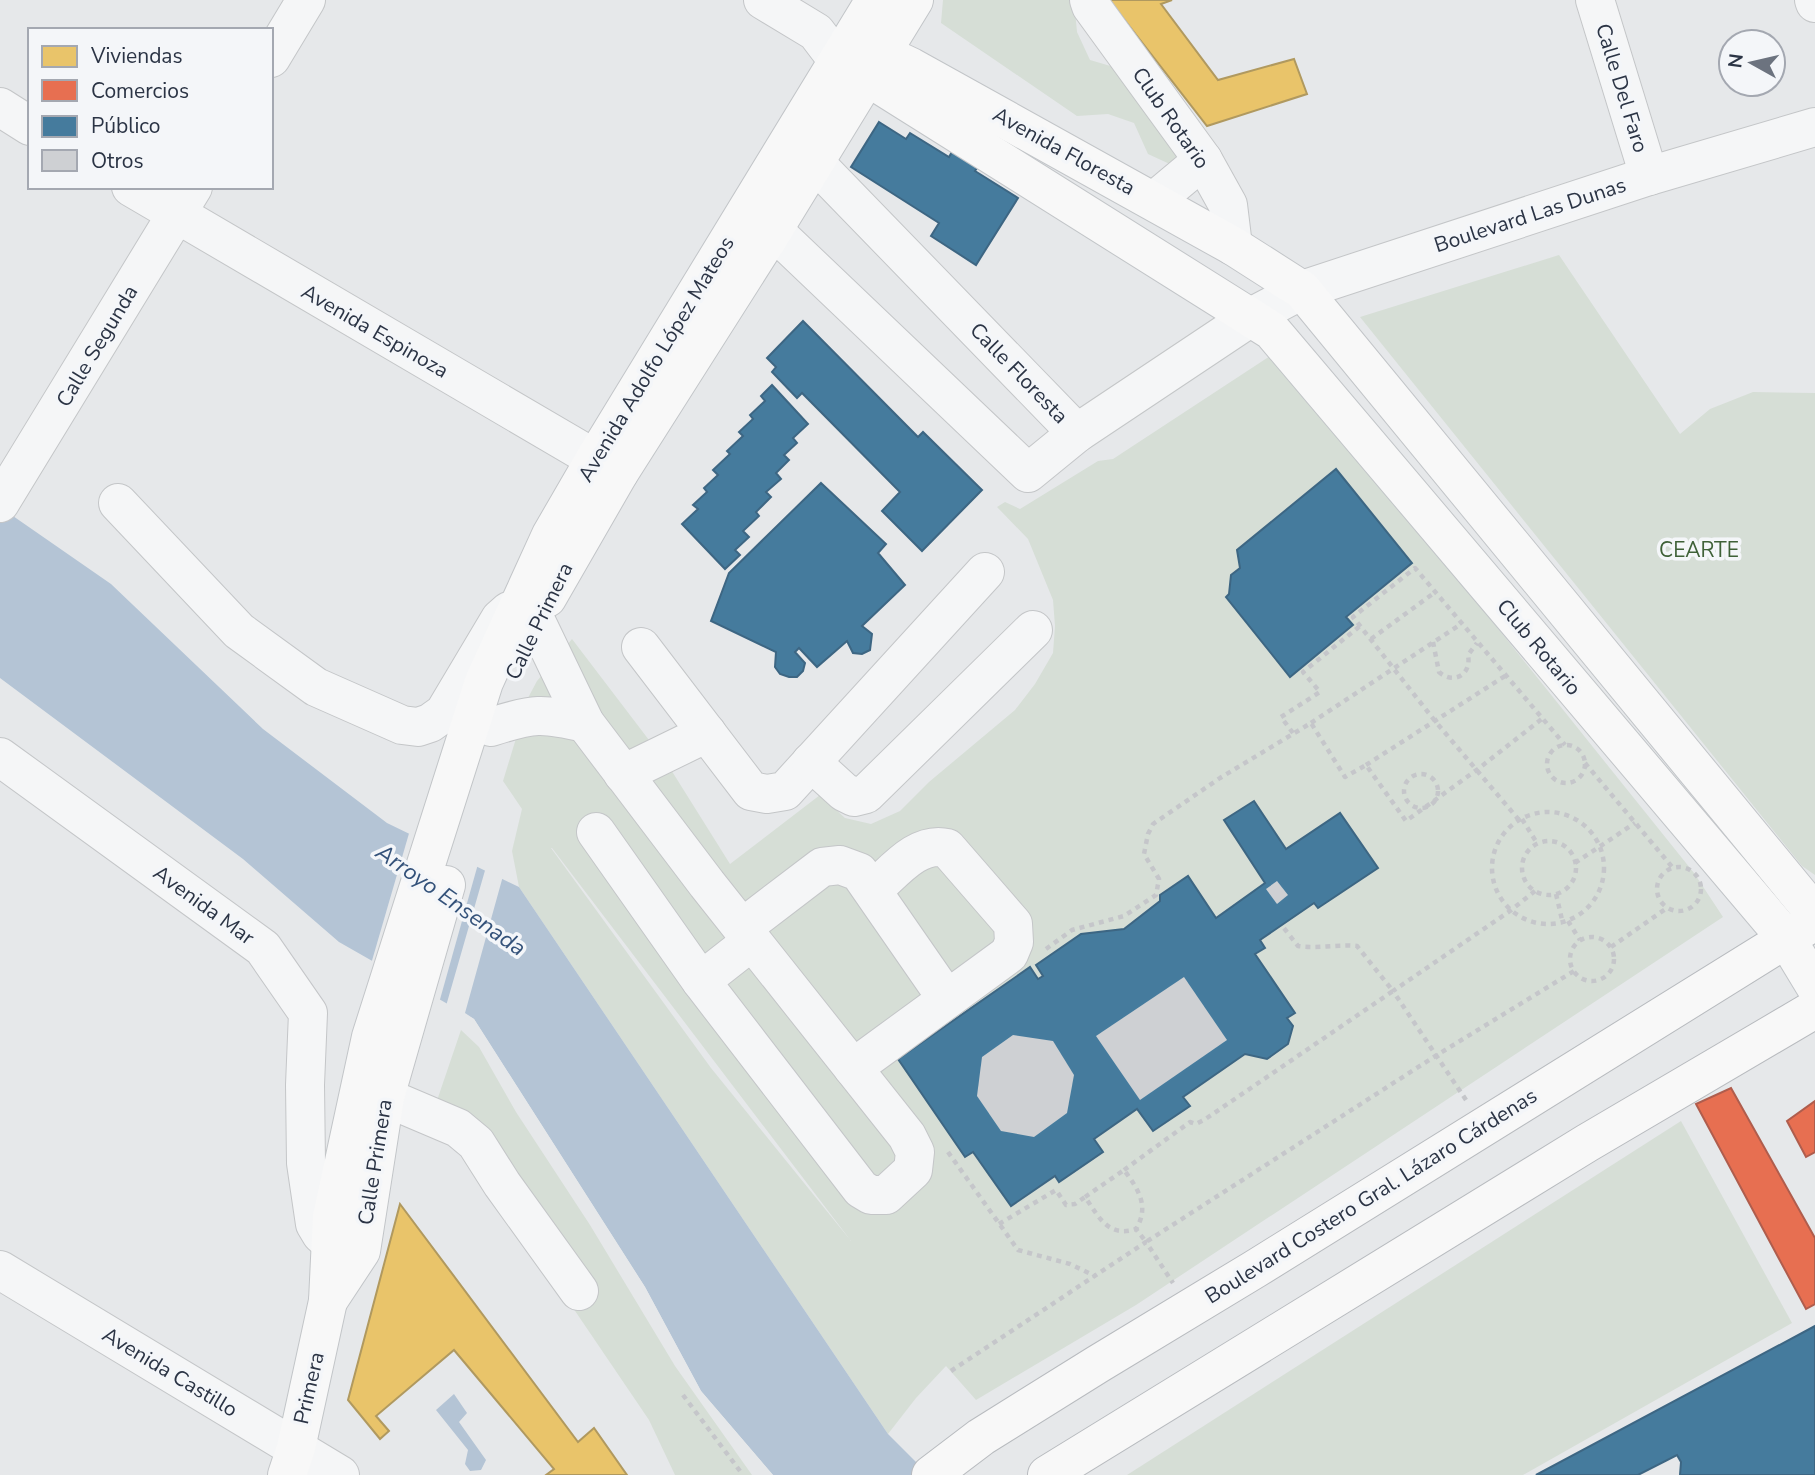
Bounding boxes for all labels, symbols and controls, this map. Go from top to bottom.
street label: Calle Del Faro [1589,20,1655,156]
legend [28,28,273,189]
north arrow [1717,28,1787,98]
text: Viviendas [90,42,183,70]
text: N [1722,52,1750,70]
street label: Club Rotario [1126,62,1216,174]
text: Comercios [91,77,189,105]
street label: Avenida Floresta [988,100,1140,202]
text: Público [91,112,160,140]
text: Otros [91,147,144,175]
street label: Boulevard Las Dunas [1431,171,1629,259]
street label: Avenida Adolfo López Mateos [571,231,741,487]
street label: Avenida Espinoza [296,277,454,385]
street label: Calle Segunda [50,280,144,412]
street label: Calle Floresta [964,316,1074,430]
park label: CEARTE [1659,536,1739,564]
street label: Calle Primera [499,558,579,684]
street label: Club Rotario [1490,593,1588,701]
water label: Arroyo Ensenada [369,836,532,963]
street label: Avenida Mar [148,859,261,952]
street label: Boulevard Costero Gral. Lázaro Cárdenas [1200,1082,1542,1310]
street label: Calle Primera [351,1097,399,1227]
street label: Avenida Castillo [97,1321,243,1423]
street label: Primera [287,1349,331,1427]

